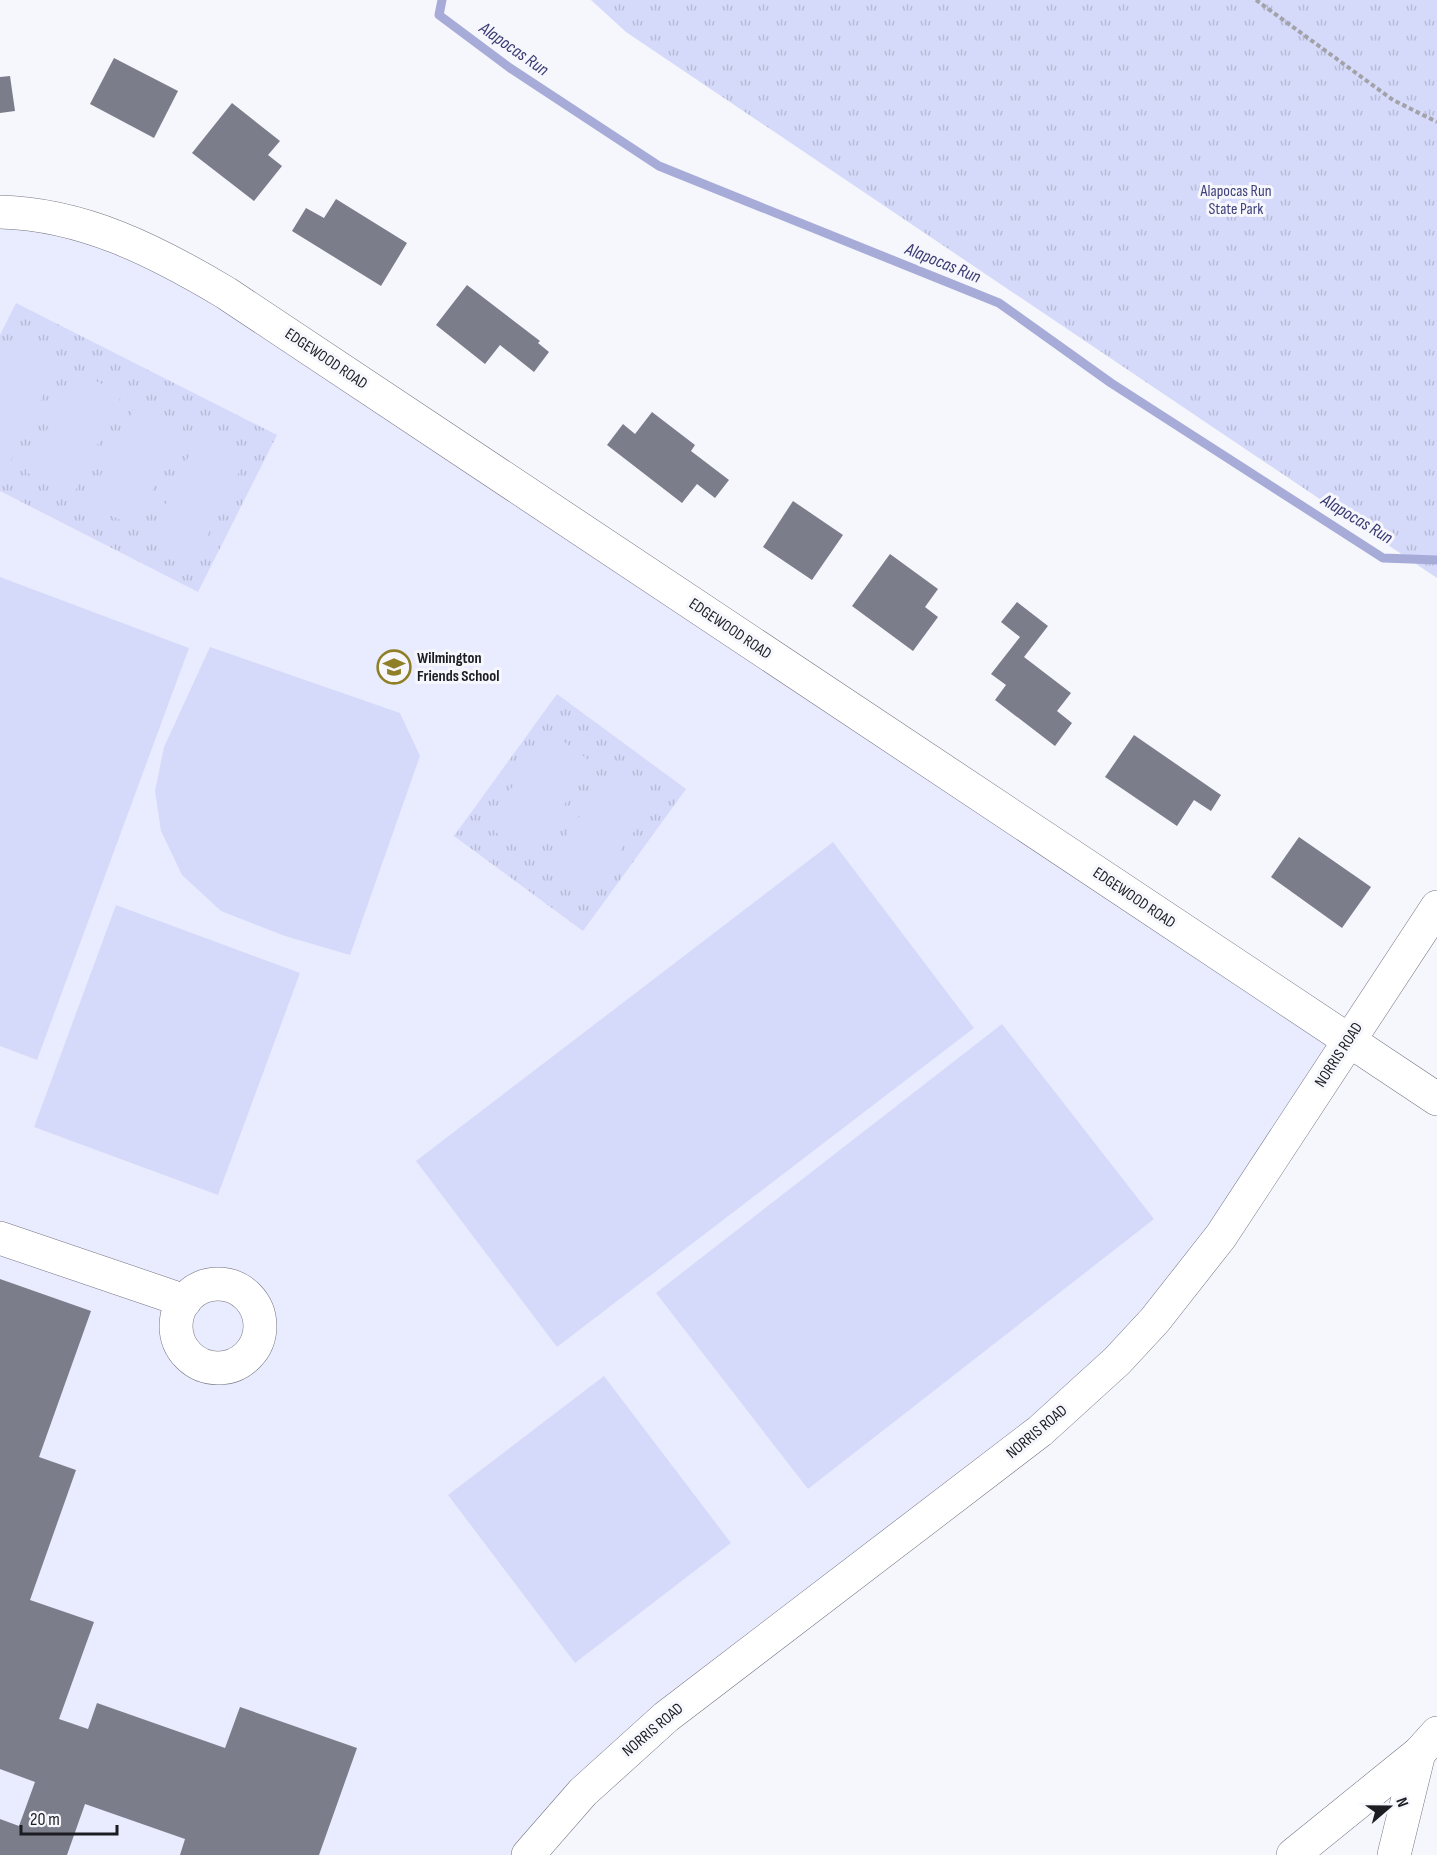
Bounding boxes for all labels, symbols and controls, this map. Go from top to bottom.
water label: Alapocas Run [475,17,553,81]
park label: Alapocas Run State Park [1199,182,1272,219]
water label: Alapocas Run [901,238,984,288]
street label: EDGEWOOD ROAD [281,324,371,394]
water label: Alapocas Run [1317,489,1397,549]
street label: EDGEWOOD ROAD [685,594,775,664]
school or university icon: Wilmington Friends School [376,649,412,685]
place label: Wilmington Friends School [417,649,500,686]
street label: EDGEWOOD ROAD [1089,863,1179,933]
street label: NORRIS ROAD [1311,1019,1367,1091]
street label: NORRIS ROAD [1003,1401,1071,1463]
street label: NORRIS ROAD [619,1699,687,1761]
north arrow [1359,1777,1419,1837]
text: N [1391,1795,1412,1810]
scale bar [21,1798,117,1836]
text: 20 m [30,1809,60,1830]

